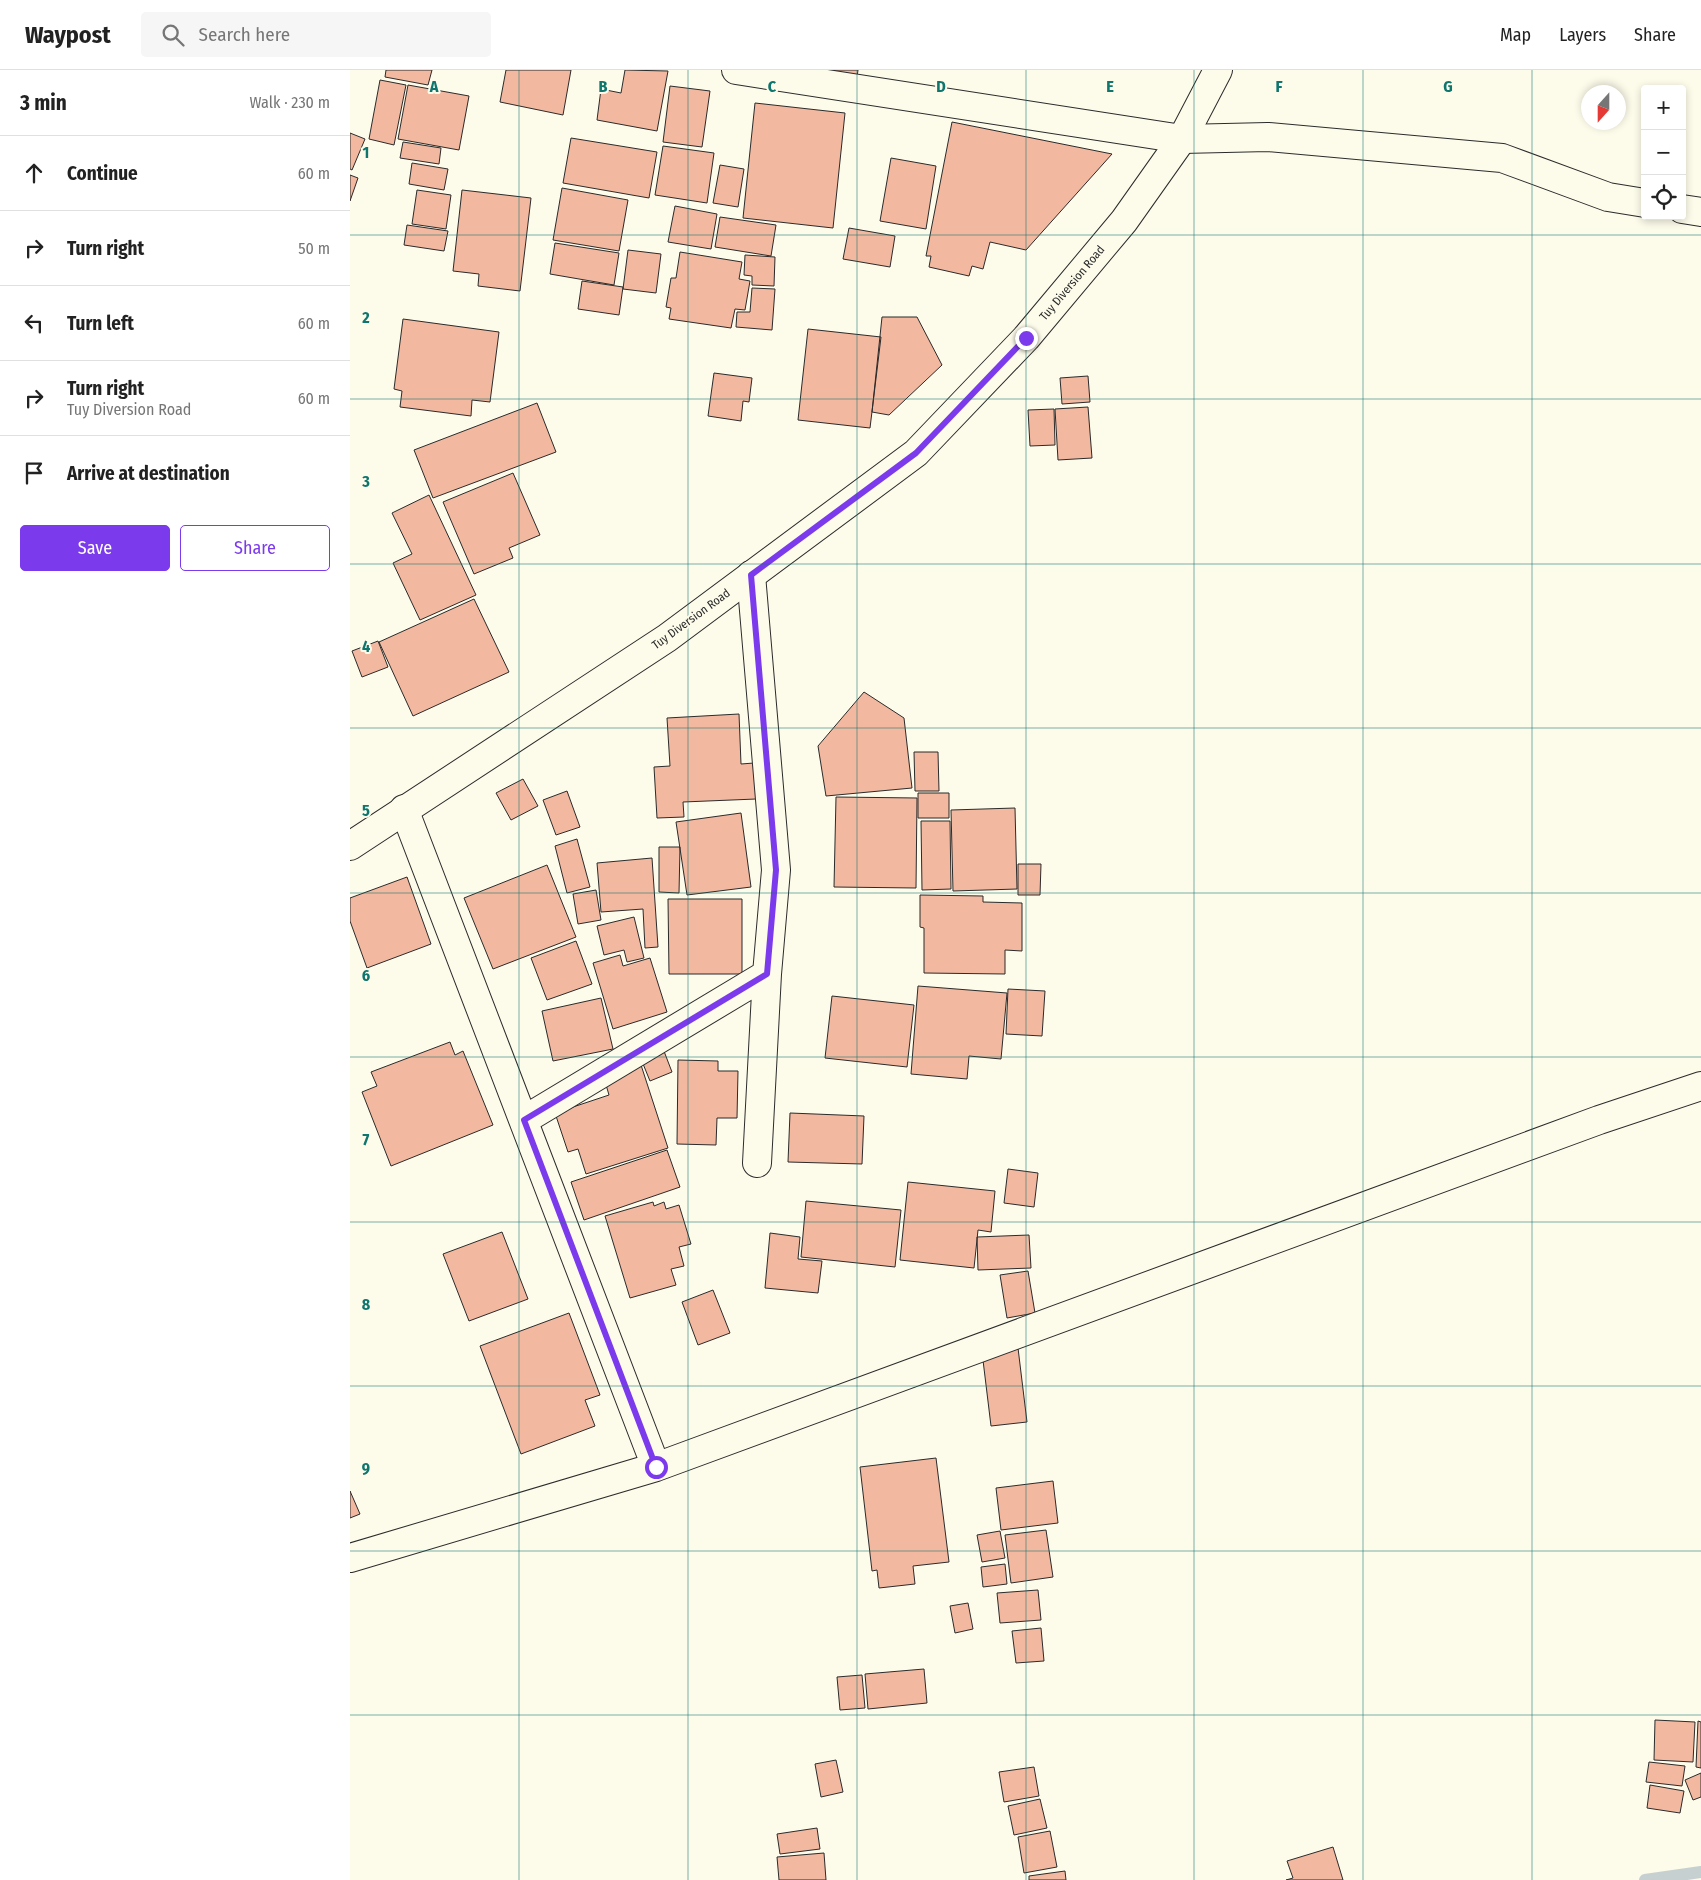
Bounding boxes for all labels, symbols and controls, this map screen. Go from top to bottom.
search box [141,12,491,57]
text: Waypost [25,21,111,49]
icon: search [159,21,187,49]
text: Search here [199,23,290,46]
text: Map [1500,24,1531,46]
text: Layers [1559,24,1606,46]
text: Share [1634,24,1676,46]
text: A [429,77,439,96]
text: B [599,77,608,96]
text: C [768,77,777,96]
text: D [936,77,946,96]
text: E [1106,77,1114,96]
text: F [1275,77,1283,96]
text: G [1443,77,1453,96]
north arrow [1581,85,1626,130]
map controls [1641,85,1686,220]
button: + [1641,85,1686,130]
text: 3 min [20,90,67,116]
text: Walk · 230 m [250,93,330,112]
button: − [1641,130,1686,175]
text: 1 [363,143,369,162]
icon: ahead [20,159,48,187]
text: Continue [67,162,138,185]
text: 60 m [298,164,330,183]
button: locate [1641,175,1686,220]
icon: right [20,234,48,262]
text: Turn right [67,237,144,260]
text: 50 m [298,239,330,258]
street label: Tuy Diversion Road [1037,243,1107,323]
text: 2 [361,308,370,327]
icon: left [20,309,48,337]
text: Turn left [67,312,134,335]
text: 60 m [298,314,330,333]
route end [1015,327,1038,350]
text: Turn right [67,377,144,400]
icon: right [20,384,48,412]
text: 60 m [298,389,330,408]
text: Tuy Diversion Road [67,400,191,419]
icon: arrive [20,459,48,487]
text: Arrive at destination [67,462,230,485]
text: 3 [361,472,370,491]
button: Save [20,525,170,571]
button: Share [180,525,330,571]
street label: Tuy Diversion Road [649,586,733,652]
text: 4 [362,637,370,656]
text: 5 [362,801,370,820]
text: 6 [362,966,370,985]
text: 7 [363,1130,370,1149]
text: 8 [362,1295,371,1314]
route start [645,1456,668,1479]
text: 9 [362,1459,370,1478]

